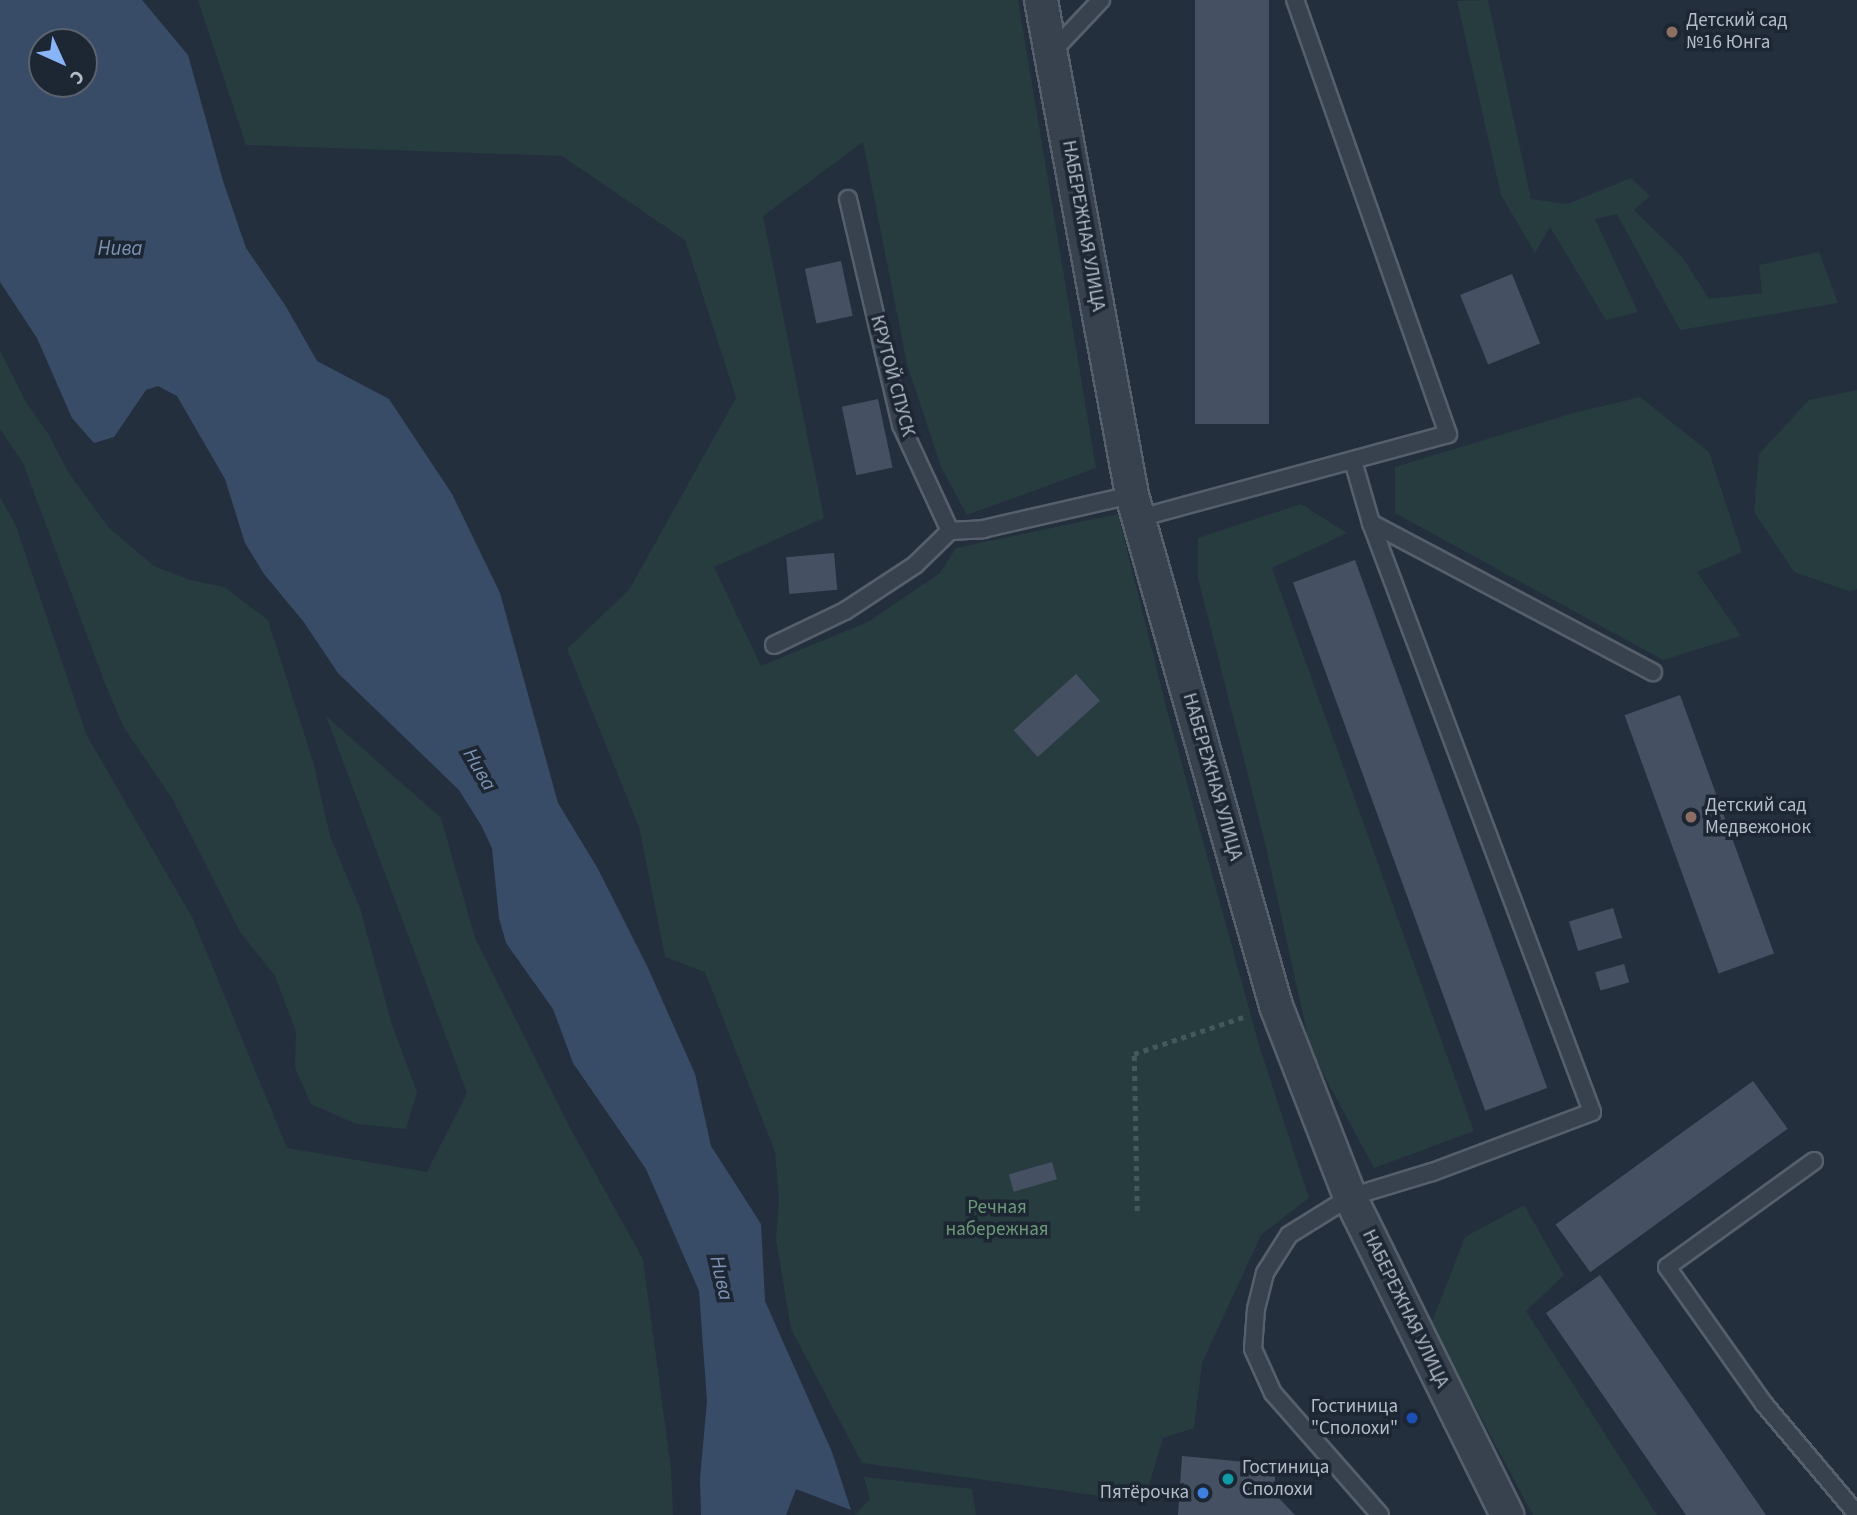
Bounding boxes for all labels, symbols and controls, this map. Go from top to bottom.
place label: Детский сад №16 Юнга [1686,10,1787,54]
marker: Детский сад №16 Юнга [1664,24,1680,40]
north arrow [28,28,98,98]
text: С [63,63,90,90]
street label: НАБЕРЕЖНАЯ УЛИЦА [1057,139,1109,313]
water label: Нива [97,235,143,261]
street label: КРУТОЙ СПУСК [865,313,919,439]
street label: НАБЕРЕЖНАЯ УЛИЦА [1177,690,1247,864]
water label: Нива [458,743,502,795]
place label: Детский сад Медвежонок [1705,795,1811,839]
marker: Детский сад Медвежонок [1683,809,1699,825]
park label: Речная набережная [945,1197,1049,1241]
street label: НАБЕРЕЖНАЯ УЛИЦА [1357,1226,1453,1392]
water label: Нива [705,1253,739,1303]
place label: Гостиница "Сполохи" [1311,1396,1398,1440]
marker: Гостиница "Сполохи" [1404,1410,1420,1426]
place label: Гостиница Сполохи [1242,1457,1329,1501]
marker: Гостиница Сполохи [1220,1471,1236,1487]
place label: Пятёрочка [1100,1482,1189,1504]
marker: Пятёрочка [1195,1485,1211,1501]

